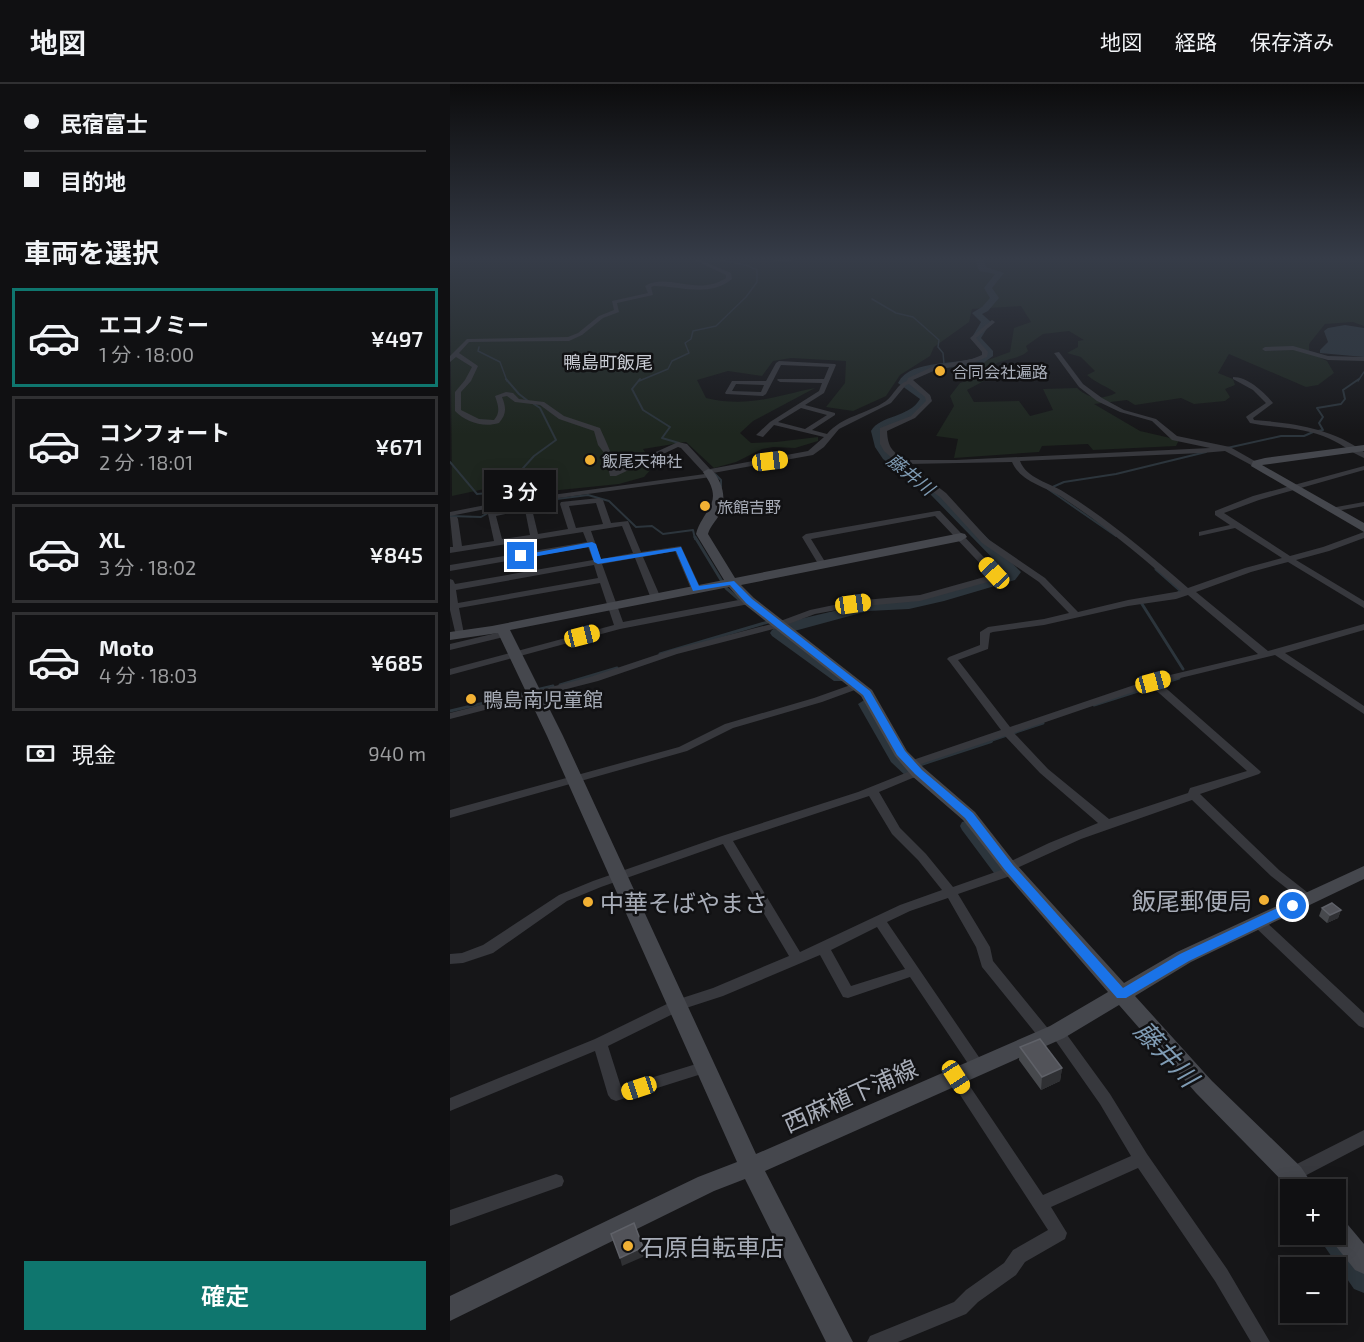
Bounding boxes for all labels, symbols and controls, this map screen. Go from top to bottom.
text: 地図 [30,25,86,59]
text: 地図 [1100,29,1142,54]
text: 経路 [1175,29,1217,54]
text: 保存済み [1250,29,1334,54]
text: 民宿富士 [60,110,148,136]
text: 目的地 [60,168,126,194]
text: 車両を選択 [24,236,159,268]
icon: car [27,311,81,365]
text: エコノミー [99,311,209,337]
text: ¥497 [371,325,423,351]
text: 1 分 · 18:00 [99,342,194,366]
district label: 鴨島町飯尾 [563,351,653,373]
place label: 合同会社遍路 [952,362,1048,381]
marker: 合同会社遍路 [933,364,947,378]
icon: car [27,419,81,473]
text: コンフォート [99,419,230,445]
text: ¥671 [375,433,423,459]
water label: 藤井川 [883,448,940,501]
text: 2 分 · 18:01 [99,450,193,474]
car [751,450,789,472]
place label: 飯尾天神社 [602,451,682,470]
marker: 飯尾天神社 [583,453,597,467]
callout: 3 分 [485,469,557,511]
text: 3 分 [502,479,538,503]
place label: 旅館吉野 [717,497,781,516]
marker: 旅館吉野 [698,499,712,513]
text: XL [99,526,125,552]
icon: car [27,527,81,581]
text: ¥845 [369,541,423,567]
route end [507,542,534,569]
car [975,554,1013,592]
text: 3 分 · 18:02 [99,555,196,579]
car [834,593,872,615]
car [562,623,602,649]
text: Moto [99,634,154,660]
icon: car [27,635,81,689]
text: ¥685 [370,649,423,675]
text: 4 分 · 18:03 [99,663,197,687]
car [1133,669,1173,695]
place label: 鴨島南児童館 [483,687,603,711]
marker: 鴨島南児童館 [464,692,478,706]
icon: cash [24,737,57,770]
text: 現金 [72,741,116,767]
text: 940 m [368,741,426,765]
place label: 飯尾郵便局 [1132,886,1252,915]
place label: 中華そばやまさ [600,888,768,917]
route start [1279,892,1306,919]
marker: 飯尾郵便局 [1257,893,1271,907]
marker: 中華そばやまさ [581,895,595,909]
water label: 藤井川 [1129,1014,1207,1094]
street label: 西麻植下浦線 [778,1052,922,1138]
car [939,1057,973,1097]
car [619,1074,659,1102]
map controls [1280,1179,1346,1323]
button: + [1280,1179,1346,1245]
place label: 石原自転車店 [640,1232,784,1261]
marker: 石原自転車店 [621,1239,635,1253]
button: − [1280,1257,1346,1323]
button: 確定 [24,1261,426,1330]

